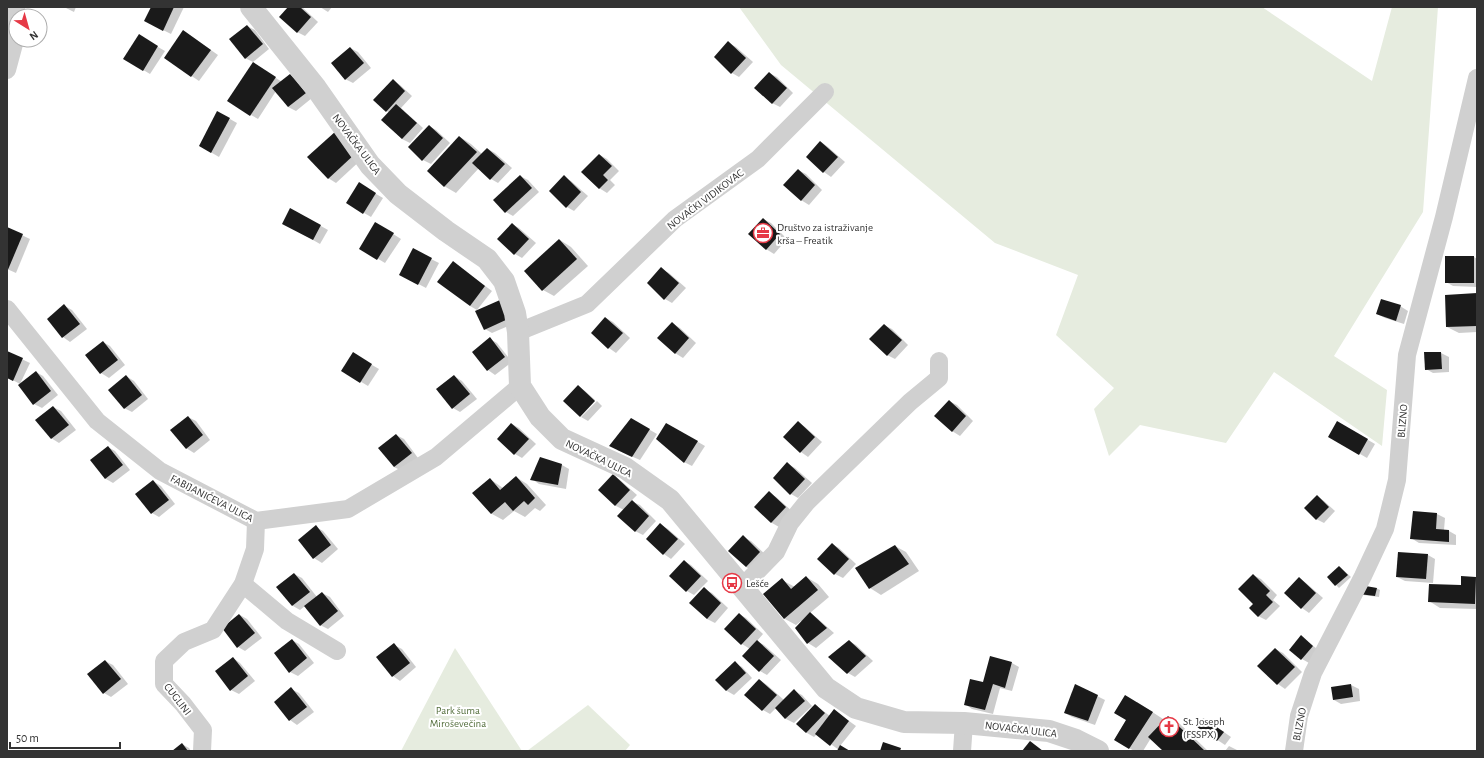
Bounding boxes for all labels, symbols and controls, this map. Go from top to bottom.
north arrow [8,8,48,48]
text: N [27,29,40,42]
street label: NOVAČKA ULICA [330,112,383,177]
street label: NOVAČKI VIDIKOVAC [665,167,746,232]
office icon: Društvo za istraživanje krša – Freatik [752,222,774,244]
place label: Društvo za istraživanje krša – Freatik [777,222,873,246]
street label: BLIZNO [1396,404,1409,438]
street label: NOVAČKA ULICA [564,438,634,480]
street label: FABIJANIĆEVA ULICA [169,472,256,524]
bus stop icon: Lešće [721,572,743,594]
place label: Lešće [746,578,769,589]
street label: CUGLINI [162,681,193,717]
park label: Park šuma Miroševečina [430,705,486,729]
street label: BLIZNO [1291,707,1308,742]
church icon: St. Joseph (FSSPX) [1158,716,1180,738]
place label: St. Joseph (FSSPX) [1183,716,1225,740]
street label: NOVAČKA ULICA [984,720,1058,739]
scale bar [10,724,120,750]
text: 50 m [16,732,39,744]

